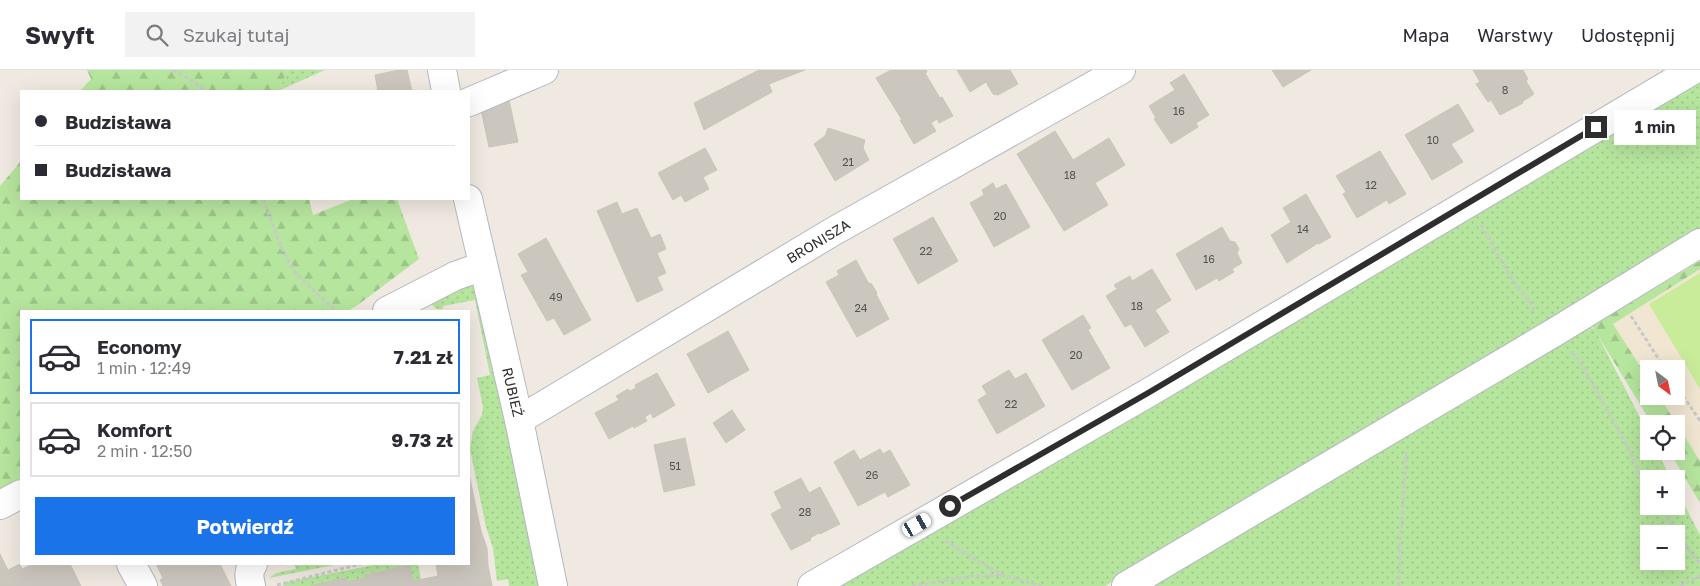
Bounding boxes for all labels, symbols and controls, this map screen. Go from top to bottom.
search box [125,12,475,57]
text: Swyft [25,20,95,49]
icon: search [143,21,171,49]
text: Szukaj tutaj [183,23,290,46]
text: Mapa [1402,24,1449,46]
text: Warstwy [1477,24,1553,46]
text: Udostępnij [1581,24,1675,46]
house number: 8 [1502,83,1509,96]
house number: 16 [1173,104,1185,117]
text: Budzisława [65,110,171,133]
callout: 1 min [1614,110,1696,144]
route end [1585,116,1607,138]
text: 1 min [1635,117,1675,137]
house number: 10 [1427,133,1439,146]
house number: 21 [842,155,854,168]
text: Budzisława [65,158,171,181]
house number: 18 [1064,168,1076,181]
house number: 12 [1365,178,1377,191]
house number: 20 [993,209,1007,222]
street label: BRONISZA [783,215,853,267]
house number: 14 [1297,222,1309,235]
house number: 22 [920,244,932,257]
house number: 16 [1203,252,1215,265]
house number: 49 [549,290,563,303]
house number: 18 [1131,299,1143,312]
house number: 24 [854,301,868,314]
icon: car [37,334,82,379]
text: Economy [97,335,182,358]
text: 7.21 zł [394,345,453,368]
house number: 20 [1069,348,1083,361]
text: 1 min · 12:49 [97,358,191,378]
north arrow [1640,360,1685,405]
map controls [1640,360,1685,570]
street label: RUBIEŻ [499,366,527,418]
house number: 22 [1005,397,1017,410]
button: locate [1640,415,1685,460]
icon: car [37,417,82,462]
text: Komfort [97,418,172,441]
text: 9.73 zł [391,428,453,451]
text: 2 min · 12:50 [97,441,192,461]
house number: 51 [669,459,681,472]
house number: 26 [865,468,879,481]
button: + [1640,470,1685,515]
route start [939,495,961,517]
button: Potwierdź [35,497,455,555]
house number: 28 [798,505,812,518]
car [900,511,933,539]
button: − [1640,525,1685,570]

